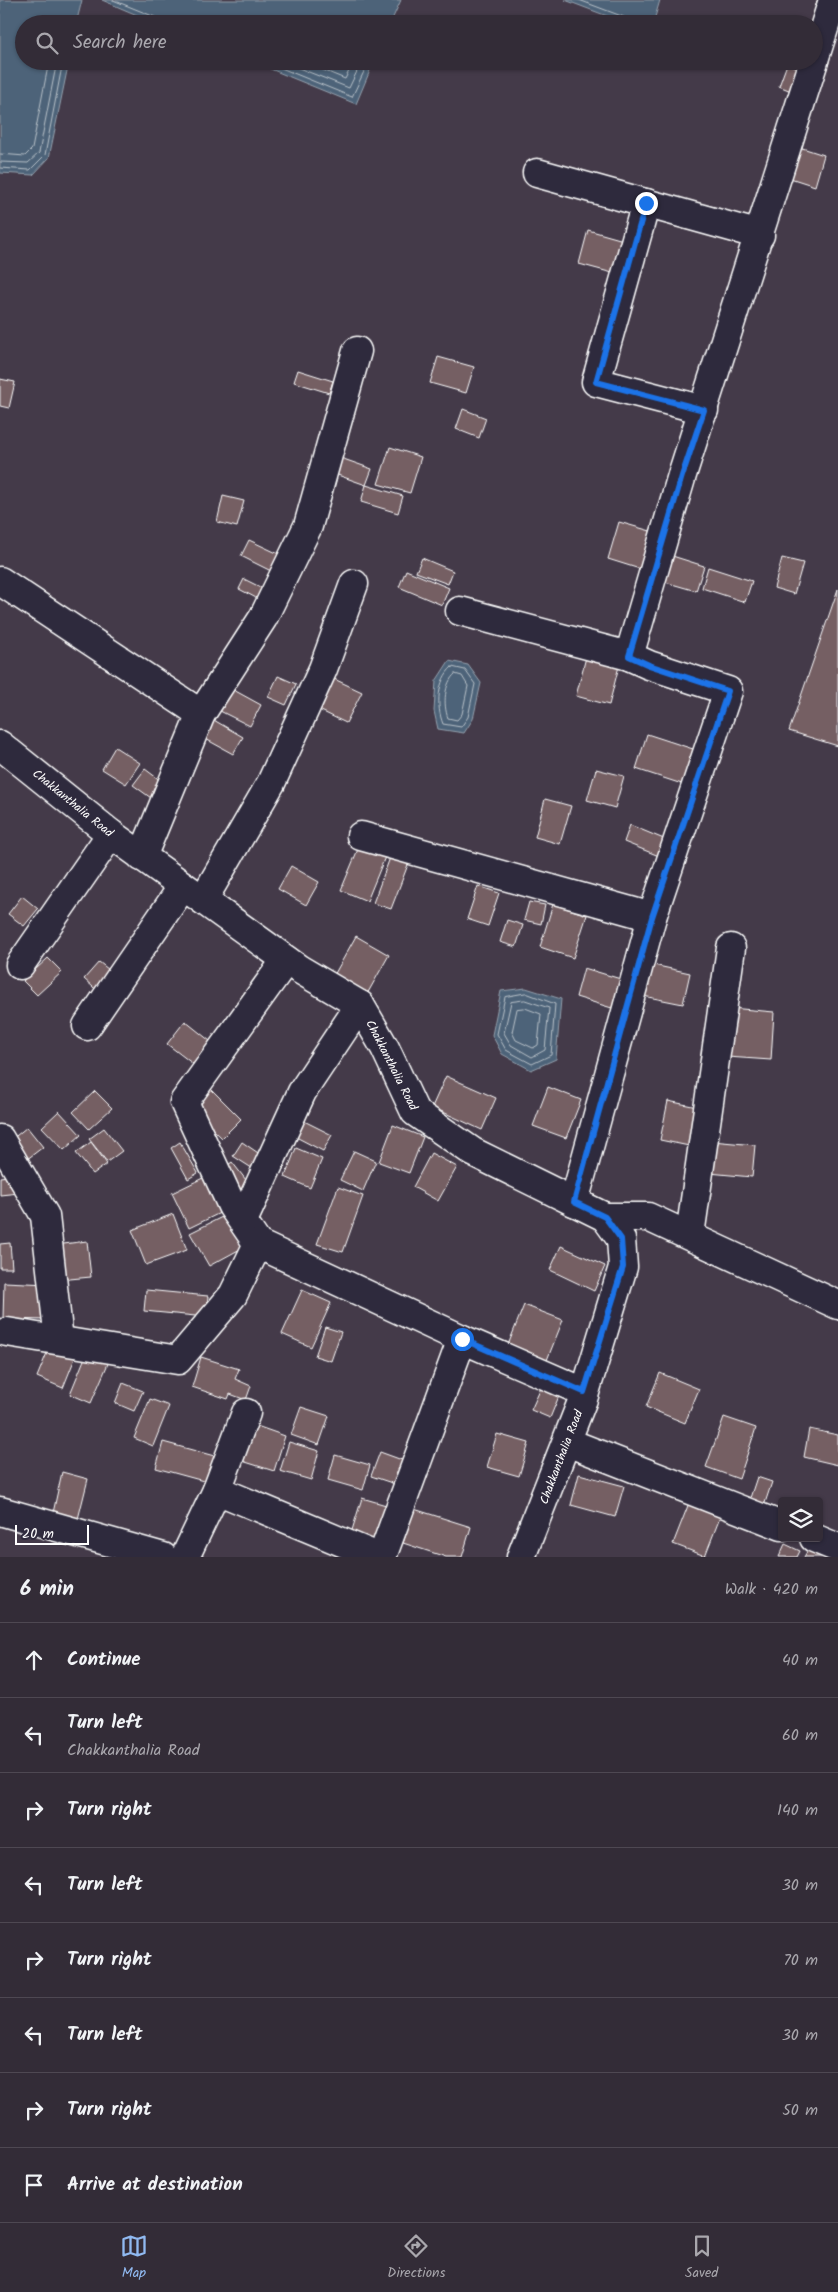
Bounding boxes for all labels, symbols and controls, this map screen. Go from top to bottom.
search box [15,15,823,70]
text: Search here [73,28,167,58]
icon: search [33,29,61,57]
route end [635,192,658,215]
street label: Chakkanthalia Road [28,765,118,843]
street label: Chakkanthalia Road [360,1017,423,1115]
route start [451,1328,474,1351]
street label: Chakkanthalia Road [535,1406,589,1507]
map controls [778,1497,823,1542]
button: layers [778,1497,823,1542]
scale bar [15,1522,89,1545]
text: 20 m [22,1523,54,1545]
text: 6 min [20,1573,74,1606]
text: Walk · 420 m [725,1577,818,1602]
text: Continue [67,1645,140,1675]
icon: ahead [20,1646,48,1674]
text: 40 m [782,1648,818,1673]
text: Turn left [67,1708,142,1738]
icon: left [20,1721,48,1749]
text: 60 m [782,1723,818,1748]
text: Chakkanthalia Road [67,1738,200,1763]
text: Turn right [67,1795,152,1825]
icon: right [20,1796,48,1824]
text: 140 m [777,1798,818,1823]
text: Turn left [67,1870,142,1900]
icon: left [20,1871,48,1899]
text: 30 m [782,1873,818,1898]
text: Turn right [67,1945,152,1975]
icon: right [20,1946,48,1974]
text: 70 m [783,1948,818,1973]
text: Turn left [67,2020,142,2050]
icon: left [20,2021,48,2049]
text: 30 m [782,2023,818,2048]
text: Turn right [67,2095,152,2125]
icon: right [20,2096,48,2124]
text: 50 m [782,2098,818,2123]
text: Arrive at destination [67,2170,243,2200]
icon: arrive [20,2171,48,2199]
tab: Map [120,2232,148,2284]
tab: Directions [387,2232,445,2284]
tab: Saved [685,2232,718,2284]

